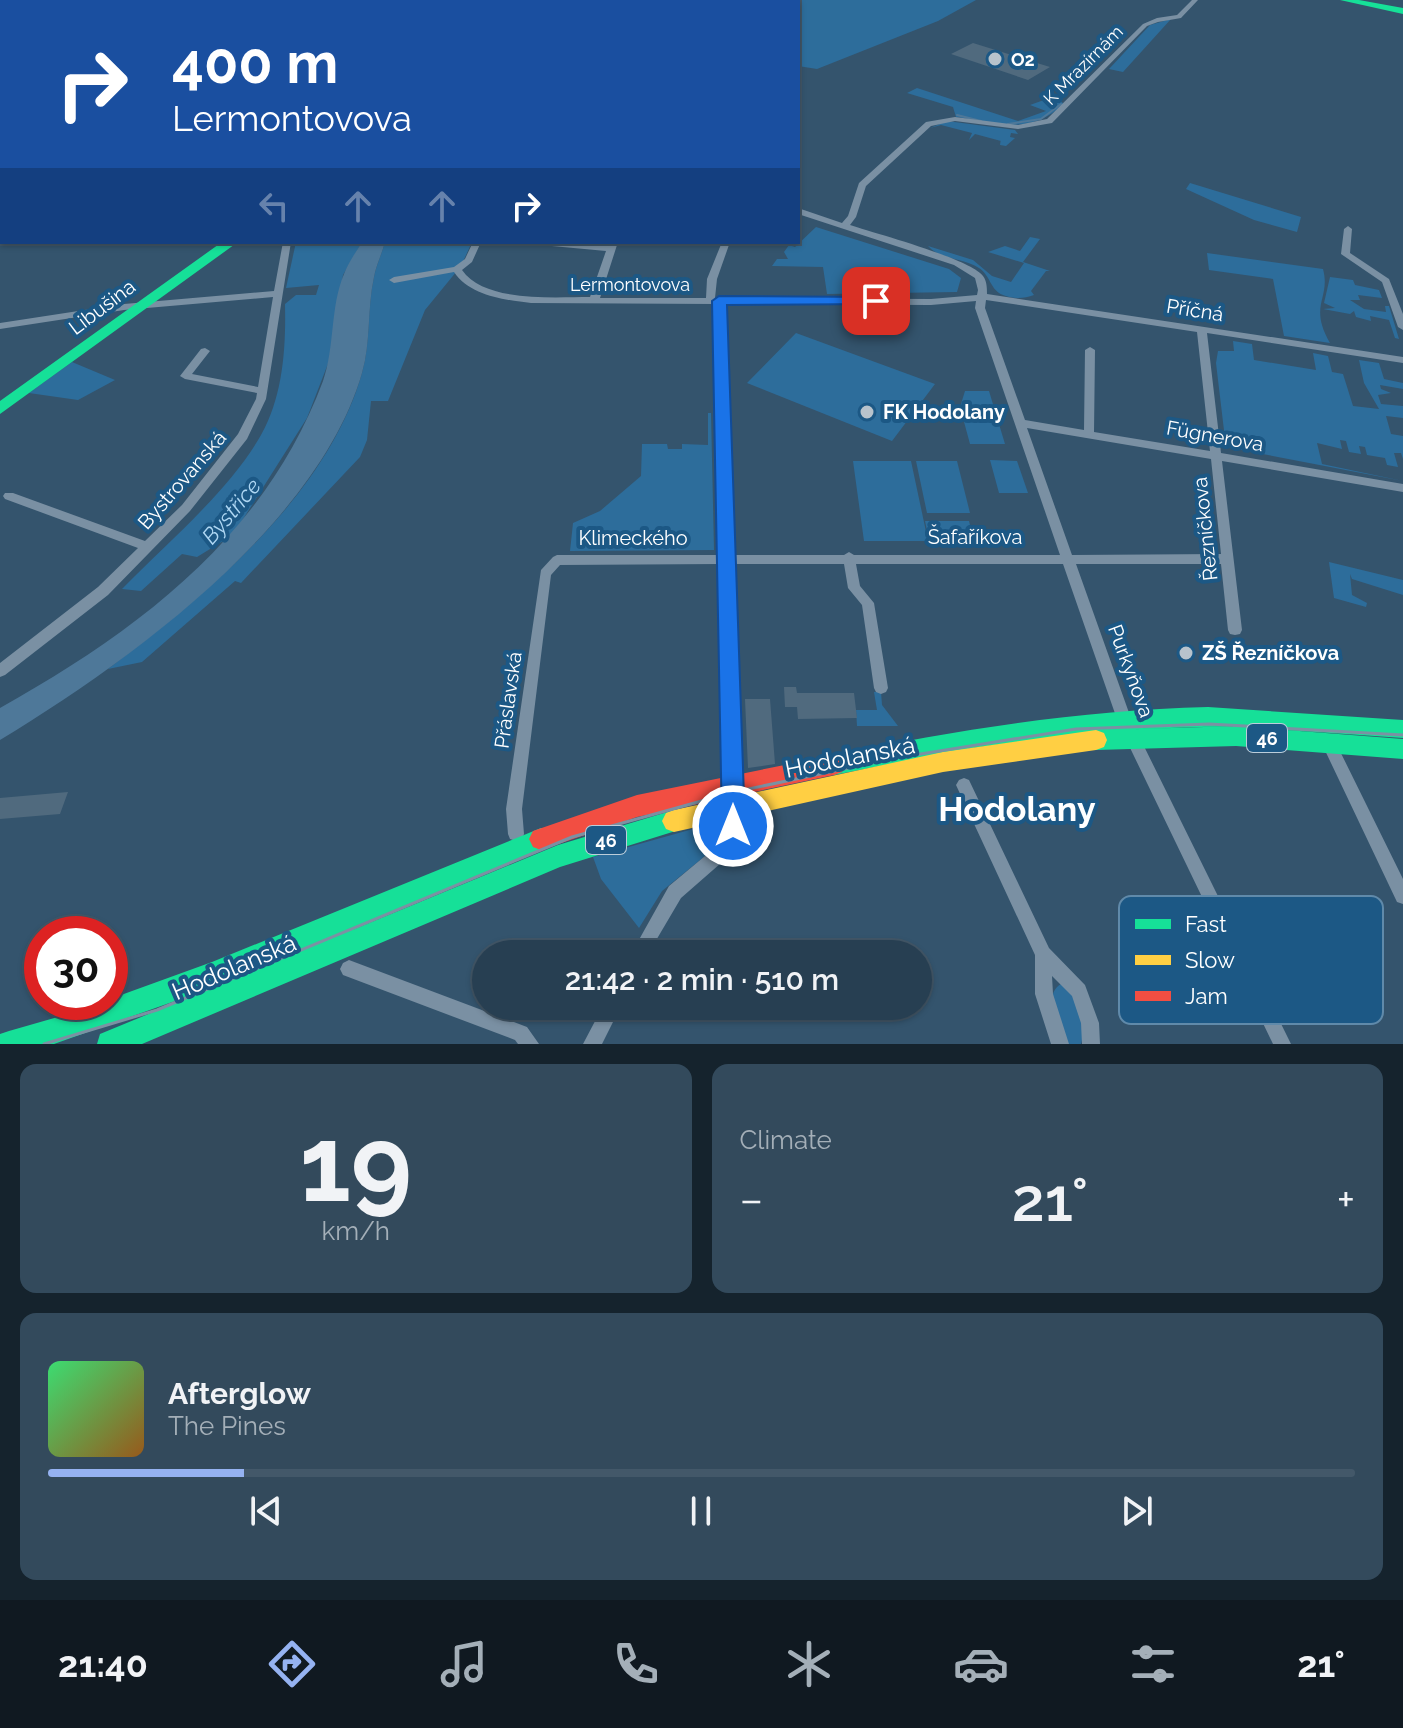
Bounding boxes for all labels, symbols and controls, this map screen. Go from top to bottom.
street label: K Mrazírnám [1039,21,1127,109]
text: 400 m [172,30,338,96]
icon: right [40,32,144,136]
place label: O2 [1011,49,1035,70]
marker: O2 [986,50,1004,68]
text: Lermontovova [172,97,412,139]
icon: left [252,184,296,228]
icon: ahead [336,184,380,228]
icon: ahead [420,184,464,228]
icon: right [504,184,548,228]
pin [842,267,910,335]
street label: Libušina [64,274,140,340]
street label: Lermontovova [570,274,690,295]
icon: arrive [854,279,898,323]
street label: Příčná [1165,294,1225,326]
place label: FK Hodolany [883,400,1005,424]
marker: FK Hodolany [858,403,876,421]
street label: Fügnerova [1165,416,1265,456]
street label: Bystrovanská [133,426,231,534]
water label: Bystřice [196,473,266,549]
street label: Řezníčkova [1187,476,1222,582]
street label: Šafaříkova [928,524,1022,549]
street label: Klimeckého [578,526,688,550]
street label: Purkyňova [1103,621,1159,721]
place label: ZŠ Řezníčkova [1202,640,1339,665]
marker: ZŠ Řezníčkova [1177,644,1195,662]
street label: Přáslavská [489,650,527,750]
road number: 46 [1247,724,1287,752]
street label: Hodolanská [782,730,918,784]
position arrow [691,784,775,868]
district label: Hodolany [938,789,1096,829]
road number: 46 [586,826,626,854]
legend [1119,896,1383,1024]
text: Fast [1185,911,1227,937]
speed limit sign: 30 [24,916,128,1020]
street label: Hodolanská [168,928,300,1006]
text: Slow [1185,947,1235,973]
text: 21:42 · 2 min · 510 m [565,962,839,997]
text: Jam [1185,983,1228,1009]
text: 19 [299,1103,412,1225]
text: Climate [740,1125,832,1155]
text: 21° [1012,1165,1088,1235]
text: − [740,1174,763,1225]
text: + [1337,1174,1355,1225]
text: km/h [321,1216,390,1246]
text: Afterglow [168,1376,311,1411]
text: The Pines [168,1411,286,1441]
icon: previous [244,1489,288,1533]
icon: pause [679,1489,723,1533]
icon: next [1115,1489,1159,1533]
icon: directions [264,1636,320,1692]
icon: music [436,1636,492,1692]
icon: phone [608,1636,664,1692]
icon: climate [781,1636,837,1692]
icon: car [953,1636,1009,1692]
icon: filters [1125,1636,1181,1692]
text: 21:40 [58,1643,148,1685]
text: 21° [1297,1643,1345,1685]

